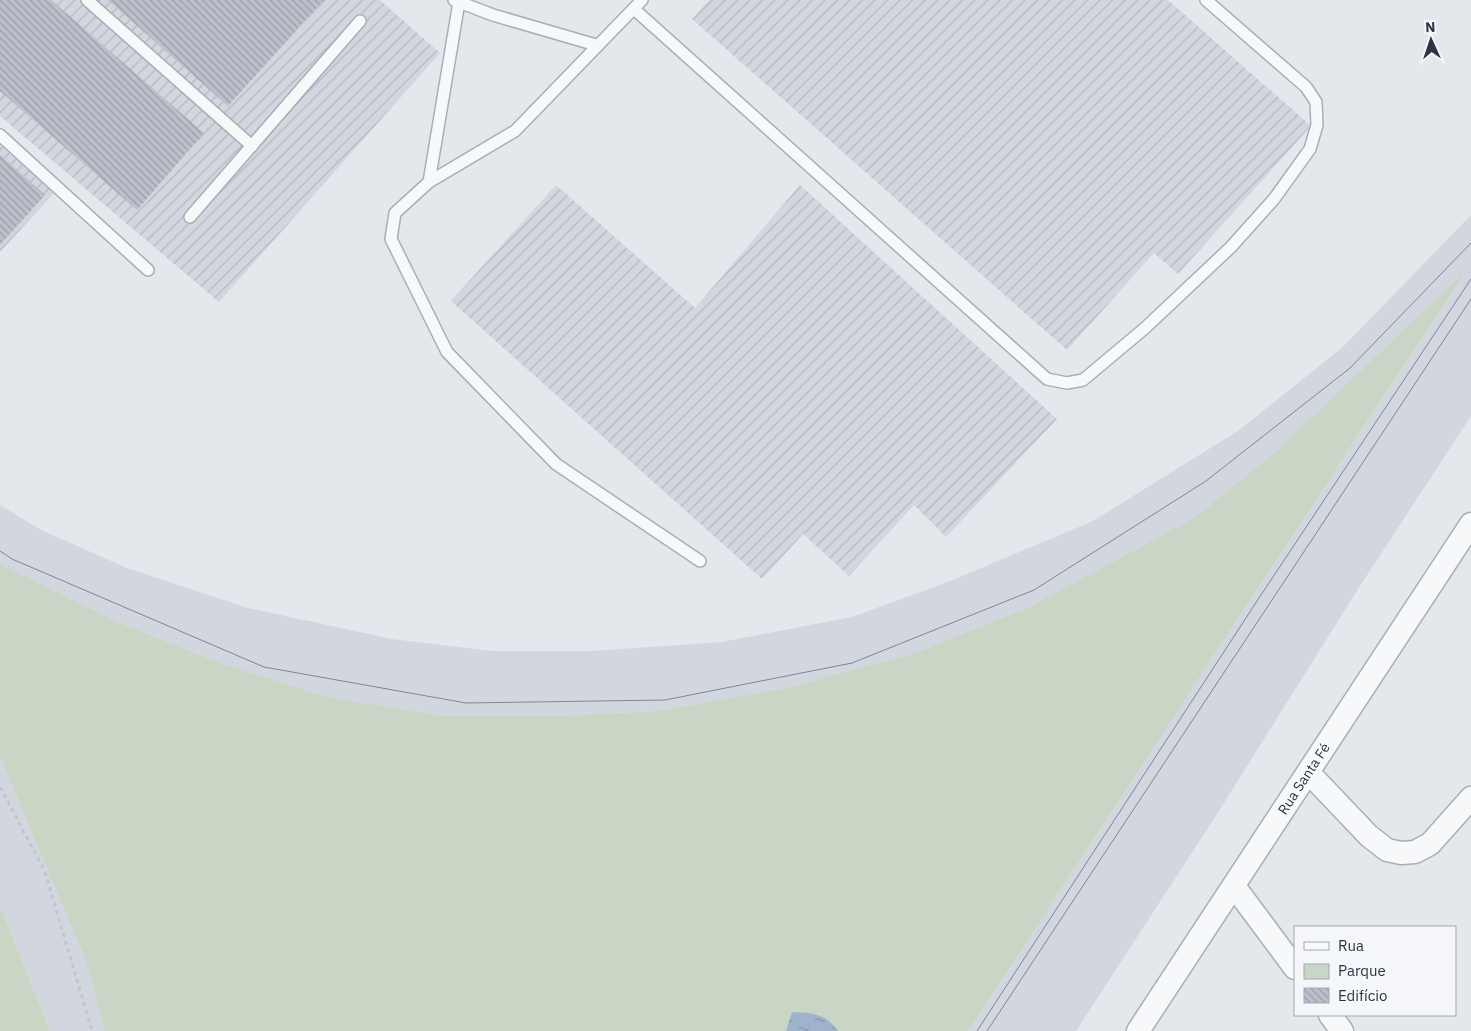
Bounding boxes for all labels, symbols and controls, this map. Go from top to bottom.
north arrow [1406,15,1456,65]
text: N [1425,18,1436,36]
street label: Rua Santa Fé [1274,739,1334,818]
legend [1294,926,1456,1016]
text: Rua [1338,936,1364,955]
text: Parque [1338,961,1386,980]
text: Edifício [1338,986,1387,1005]

